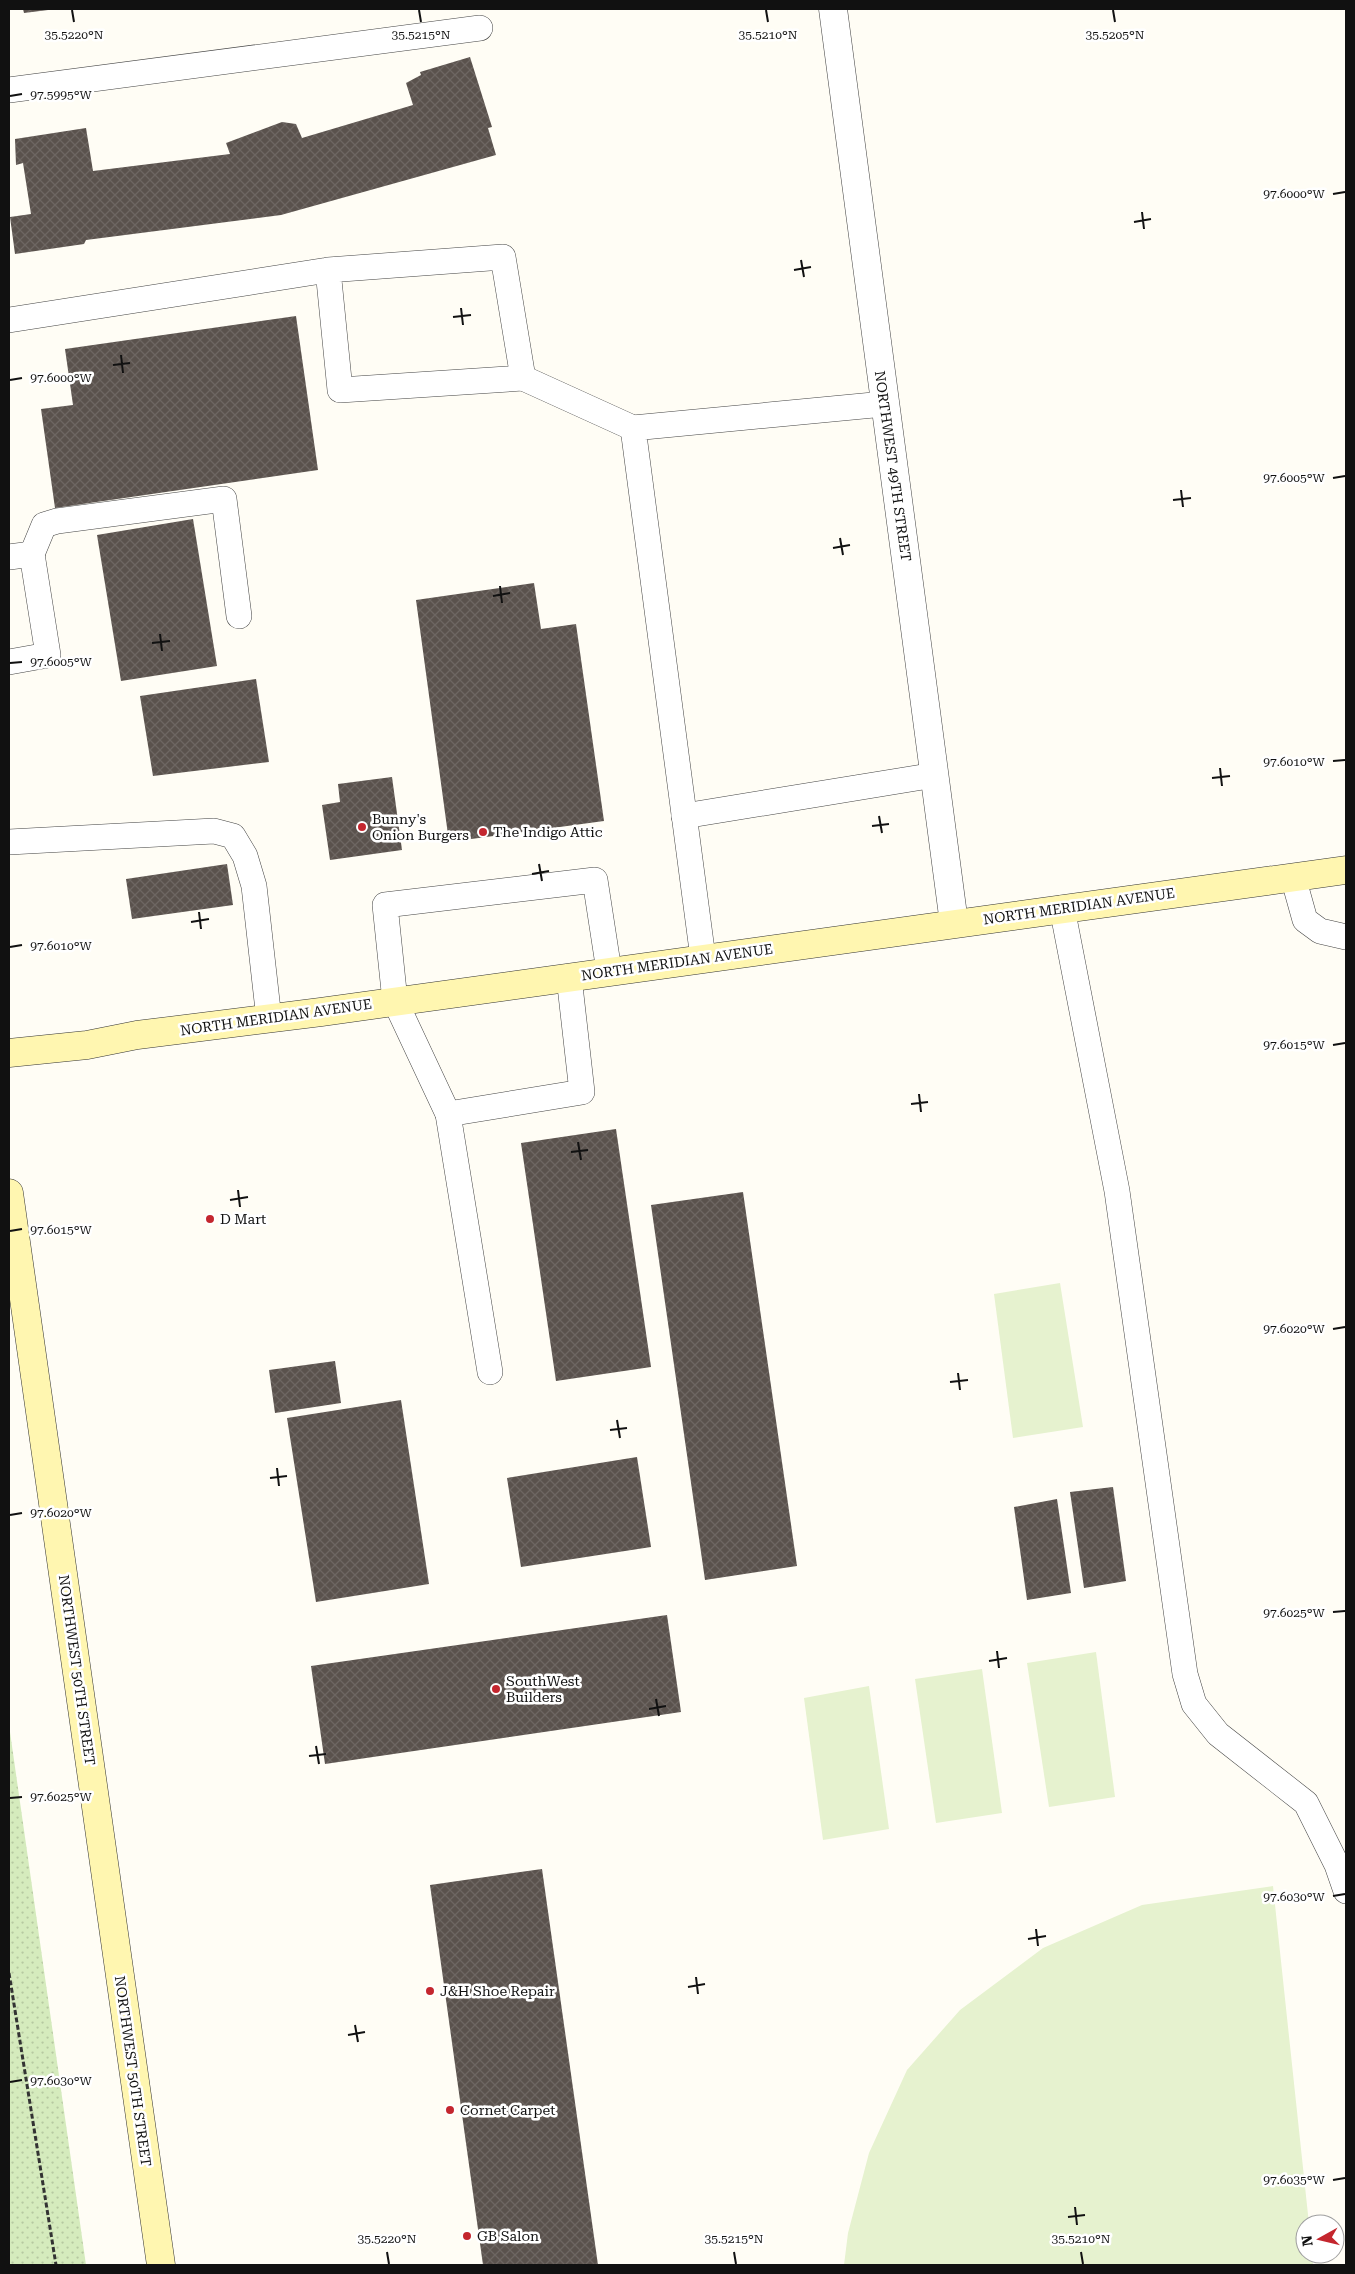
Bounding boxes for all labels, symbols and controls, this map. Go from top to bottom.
text: 35.5220°N [45,28,104,42]
text: 35.5215°N [392,28,451,42]
text: 35.5210°N [739,28,798,42]
text: 35.5205°N [1086,28,1145,42]
text: 97.5995°W [30,88,93,102]
text: 97.6000°W [1263,187,1326,201]
street label: NORTHWEST 49TH STREET [872,370,914,562]
text: 97.6000°W [30,371,93,385]
text: 97.6005°W [1263,471,1326,485]
text: 97.6005°W [30,655,93,669]
text: 97.6010°W [1263,755,1326,769]
place label: Bunny's Onion Burgers [372,811,469,843]
marker: Bunny's Onion Burgers [356,821,368,833]
place label: The Indigo Attic [493,824,603,840]
marker: The Indigo Attic [477,826,489,838]
street label: NORTH MERIDIAN AVENUE [982,885,1176,927]
text: 97.6010°W [30,939,93,953]
street label: NORTH MERIDIAN AVENUE [580,941,774,983]
street label: NORTH MERIDIAN AVENUE [179,996,373,1038]
text: 97.6015°W [1263,1038,1326,1052]
place label: D Mart [220,1211,266,1227]
marker: D Mart [204,1213,216,1225]
text: 97.6015°W [30,1223,93,1237]
text: 97.6020°W [1263,1322,1326,1336]
text: 97.6020°W [30,1506,93,1520]
street label: NORTHWEST 50TH STREET [56,1574,98,1766]
text: 97.6025°W [1263,1606,1326,1620]
place label: SouthWest Builders [506,1673,580,1705]
marker: SouthWest Builders [490,1683,502,1695]
text: 97.6025°W [30,1790,93,1804]
text: 97.6030°W [1263,1890,1326,1904]
street label: NORTHWEST 50TH STREET [112,1975,154,2167]
place label: J&H Shoe Repair [440,1983,555,1999]
marker: J&H Shoe Repair [424,1985,436,1997]
text: 97.6030°W [30,2074,93,2088]
place label: Cornet Carpet [460,2102,555,2118]
marker: Cornet Carpet [444,2104,456,2116]
text: 97.6035°W [1263,2173,1326,2187]
north arrow [1295,2214,1345,2264]
place label: GB Salon [477,2228,539,2244]
marker: GB Salon [461,2230,473,2242]
text: 35.5220°N [358,2232,417,2246]
text: 35.5215°N [705,2232,764,2246]
text: 35.5210°N [1052,2232,1111,2246]
text: N [1298,2234,1316,2247]

